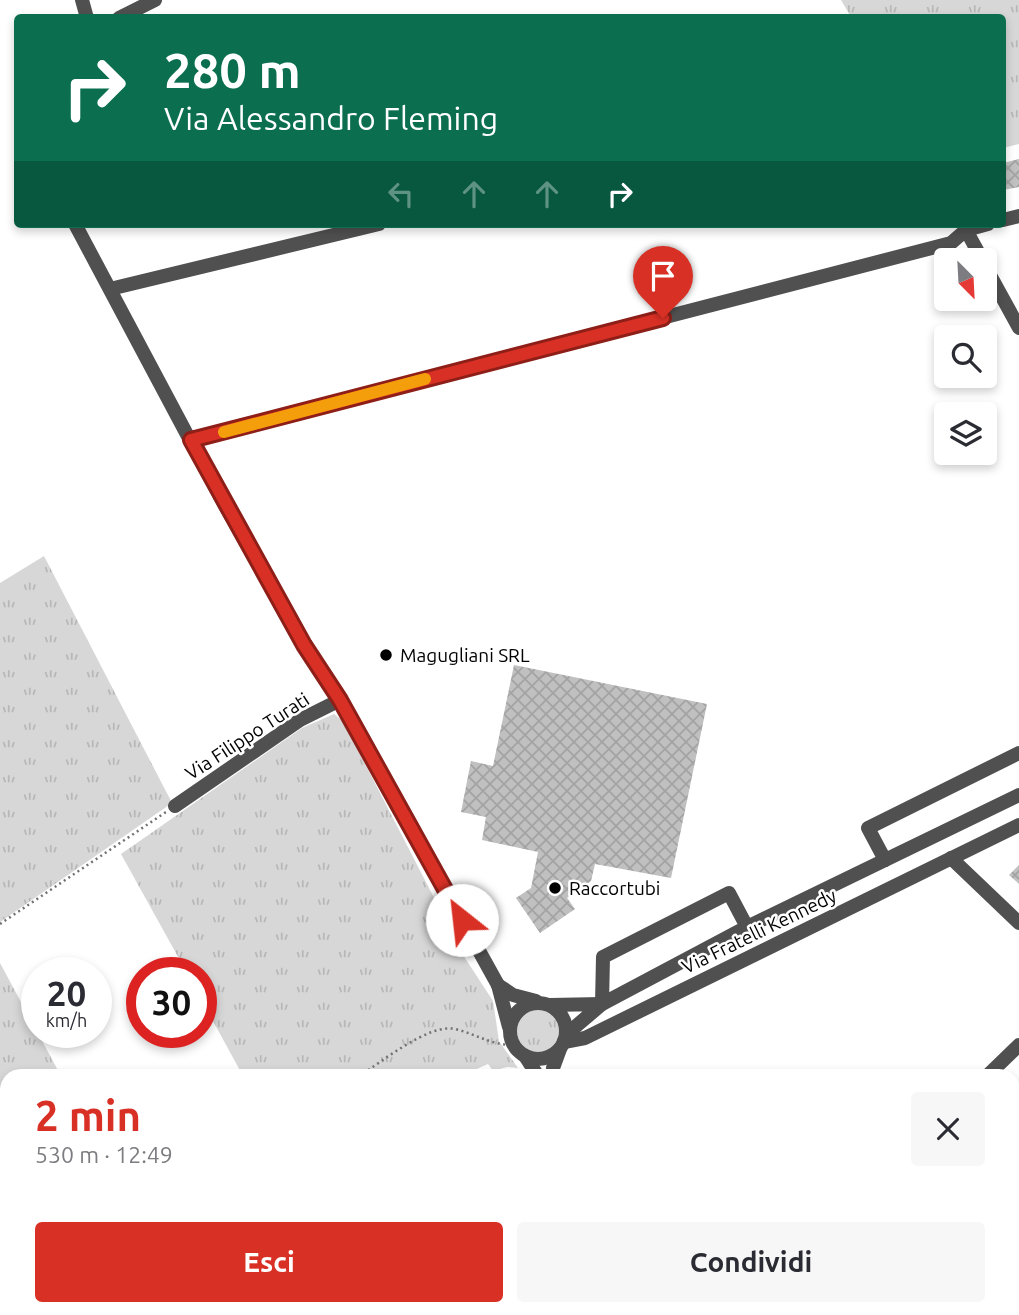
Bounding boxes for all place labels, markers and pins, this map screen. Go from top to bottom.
pin [633,246,693,318]
place label: Magugliani SRL [400,644,530,666]
marker: Magugliani SRL [378,647,394,663]
place label: Raccortubi [569,877,661,899]
marker: Raccortubi [547,880,563,896]

